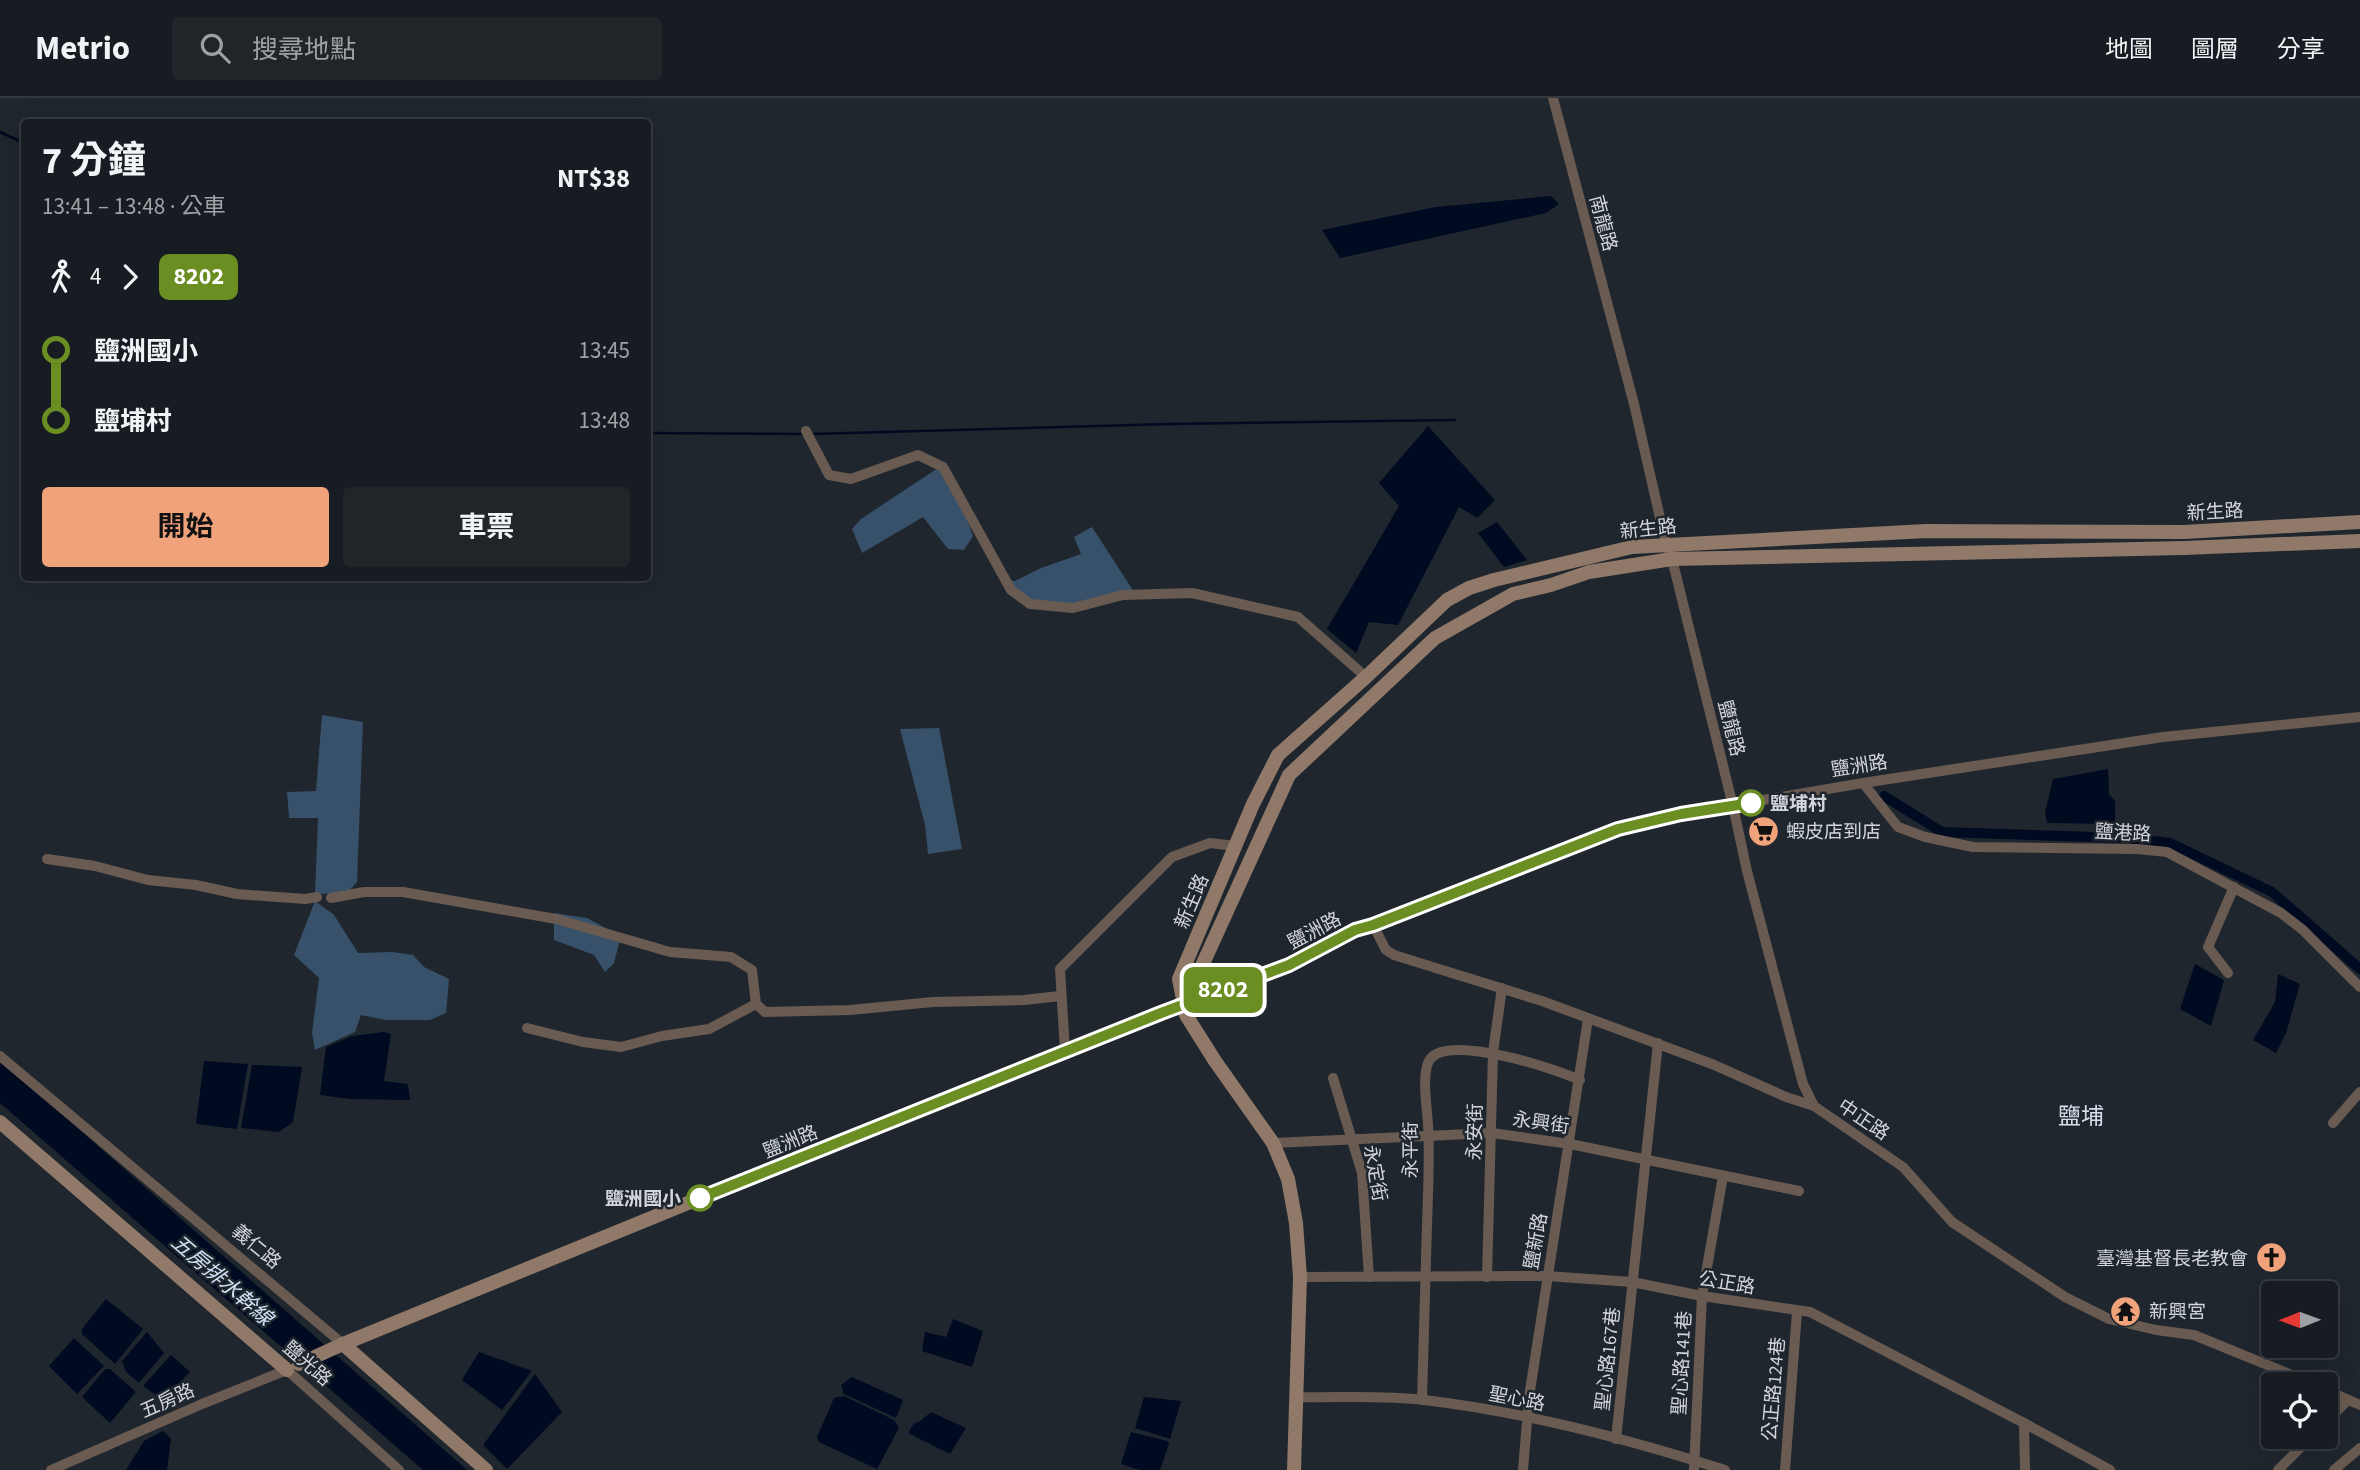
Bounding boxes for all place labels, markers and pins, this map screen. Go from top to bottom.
marker: 鹽埔村 [1738,790,1764,816]
place label: 鹽埔村 [1770,791,1827,818]
supermarket icon: 蝦皮店到店 [1746,814,1780,848]
place label: 蝦皮店到店 [1786,819,1881,846]
marker: 鹽洲國小 [687,1185,713,1211]
place label: 鹽洲國小 [605,1186,681,1213]
church icon: 臺灣基督長老教會 [2254,1241,2288,1275]
place label: 臺灣基督長老教會 [2096,1246,2248,1273]
temple icon: 新興宮 [2109,1294,2143,1328]
place label: 新興宮 [2149,1299,2206,1326]

